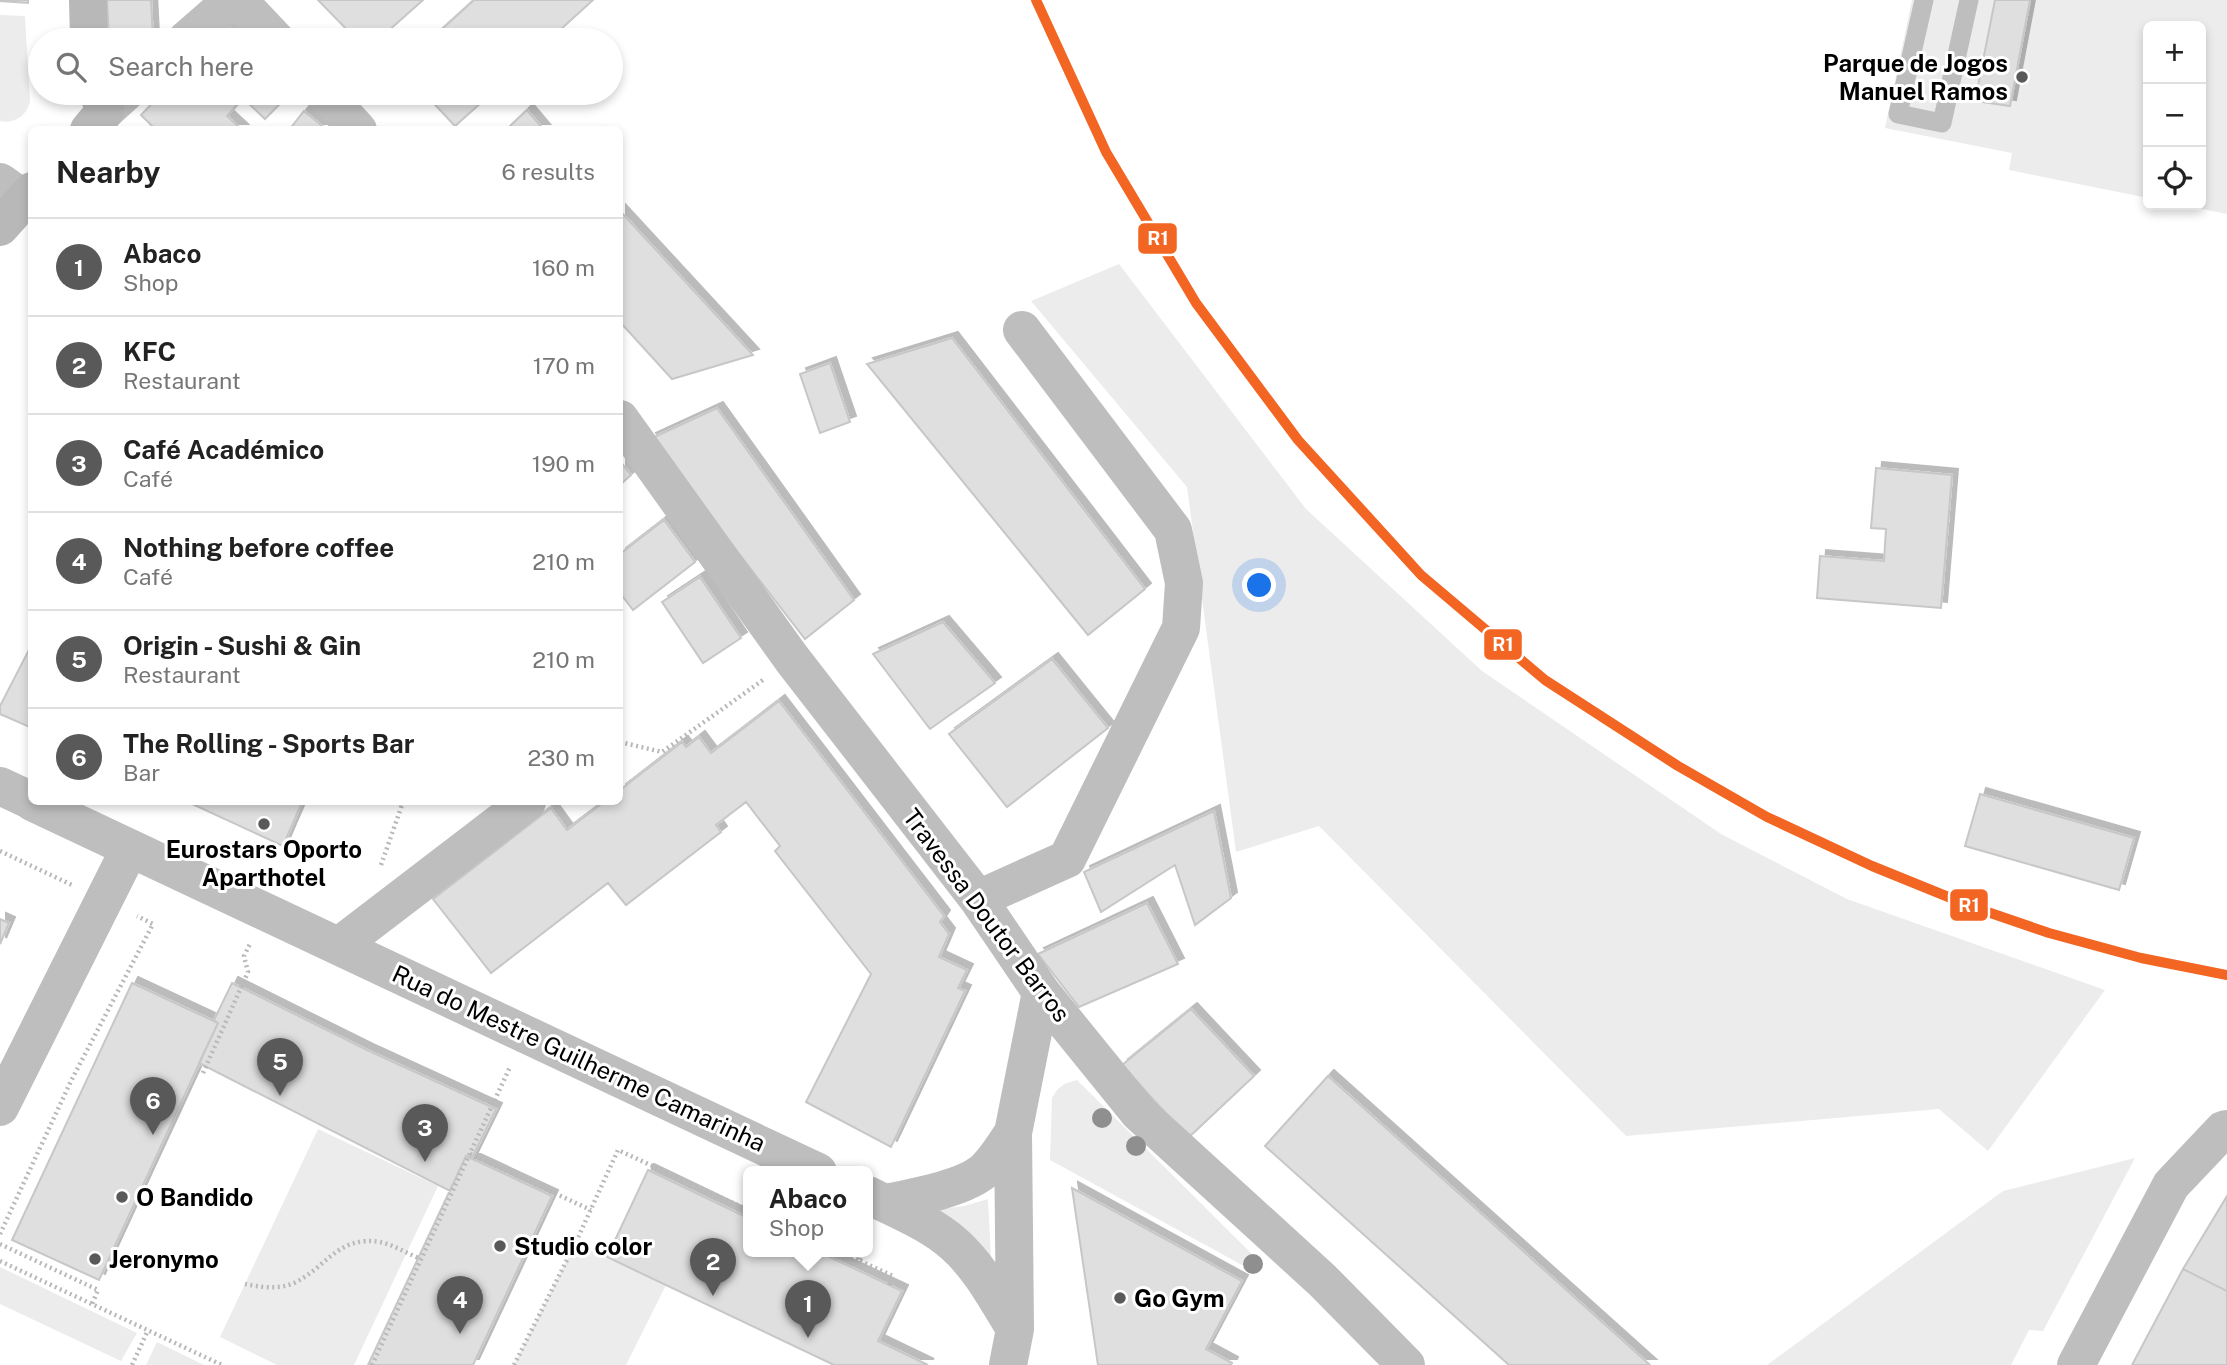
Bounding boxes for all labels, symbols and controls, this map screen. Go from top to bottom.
map controls [2143,21,2206,210]
button: + [2143,21,2206,84]
search box [28,28,623,105]
icon: search [52,48,90,86]
place label: Parque de Jogos Manuel Ramos [1823,49,2008,105]
text: Search here [108,51,254,82]
marker: Parque de Jogos Manuel Ramos [2014,69,2030,85]
button: − [2143,84,2206,147]
button: locate [2143,147,2206,210]
text: Nearby [56,154,160,190]
text: 6 results [502,158,595,185]
line badge: R1 [1137,222,1178,255]
text: R1 [1147,227,1169,249]
text: Abaco [123,238,202,269]
text: 1 [74,254,84,281]
text: 160 m [532,254,595,281]
text: Shop [123,269,178,296]
text: KFC [123,336,176,367]
text: 2 [72,352,86,379]
text: 170 m [533,352,595,379]
text: Restaurant [123,367,241,394]
text: Café Académico [123,434,324,465]
text: 3 [71,450,87,477]
text: 190 m [532,450,595,477]
text: Café [123,465,173,492]
text: Nothing before coffee [123,532,394,563]
text: 4 [71,548,87,575]
text: 210 m [532,548,595,575]
text: Café [123,563,173,590]
your location [1242,568,1276,602]
line badge: R1 [1483,628,1523,661]
text: Origin - Sushi & Gin [123,630,361,661]
text: R1 [1492,633,1514,655]
text: 5 [71,646,87,673]
text: 210 m [532,646,595,673]
text: Restaurant [123,661,241,688]
text: The Rolling - Sports Bar [123,728,414,759]
text: 6 [71,744,87,771]
text: 230 m [527,744,595,771]
text: Bar [123,759,160,786]
street label: Travessa Doutor Barros [898,803,1076,1027]
marker: Eurostars Oporto Aparthotel [256,816,272,832]
place label: Eurostars Oporto Aparthotel [166,835,362,891]
line badge: R1 [1949,888,1989,922]
text: R1 [1958,894,1980,916]
street label: Rua do Mestre Guilherme Camarinha [388,959,770,1157]
pin: 5 [257,1038,303,1096]
pin: 6 [130,1077,176,1135]
pin: 3 [402,1104,448,1162]
popup [743,1166,873,1257]
place label: O Bandido [136,1183,253,1211]
text: Abaco [769,1183,847,1214]
marker: O Bandido [114,1189,130,1205]
text: Shop [769,1214,824,1241]
place label: Studio color [514,1232,652,1260]
marker: Studio color [492,1238,508,1254]
pin: 2 [690,1238,736,1296]
place label: Jeronymo [109,1245,219,1273]
marker: Jeronymo [87,1251,103,1267]
pin: 4 [437,1276,483,1334]
pin: 1 [785,1280,831,1338]
place label: Go Gym [1134,1284,1225,1312]
marker: Go Gym [1112,1290,1128,1306]

